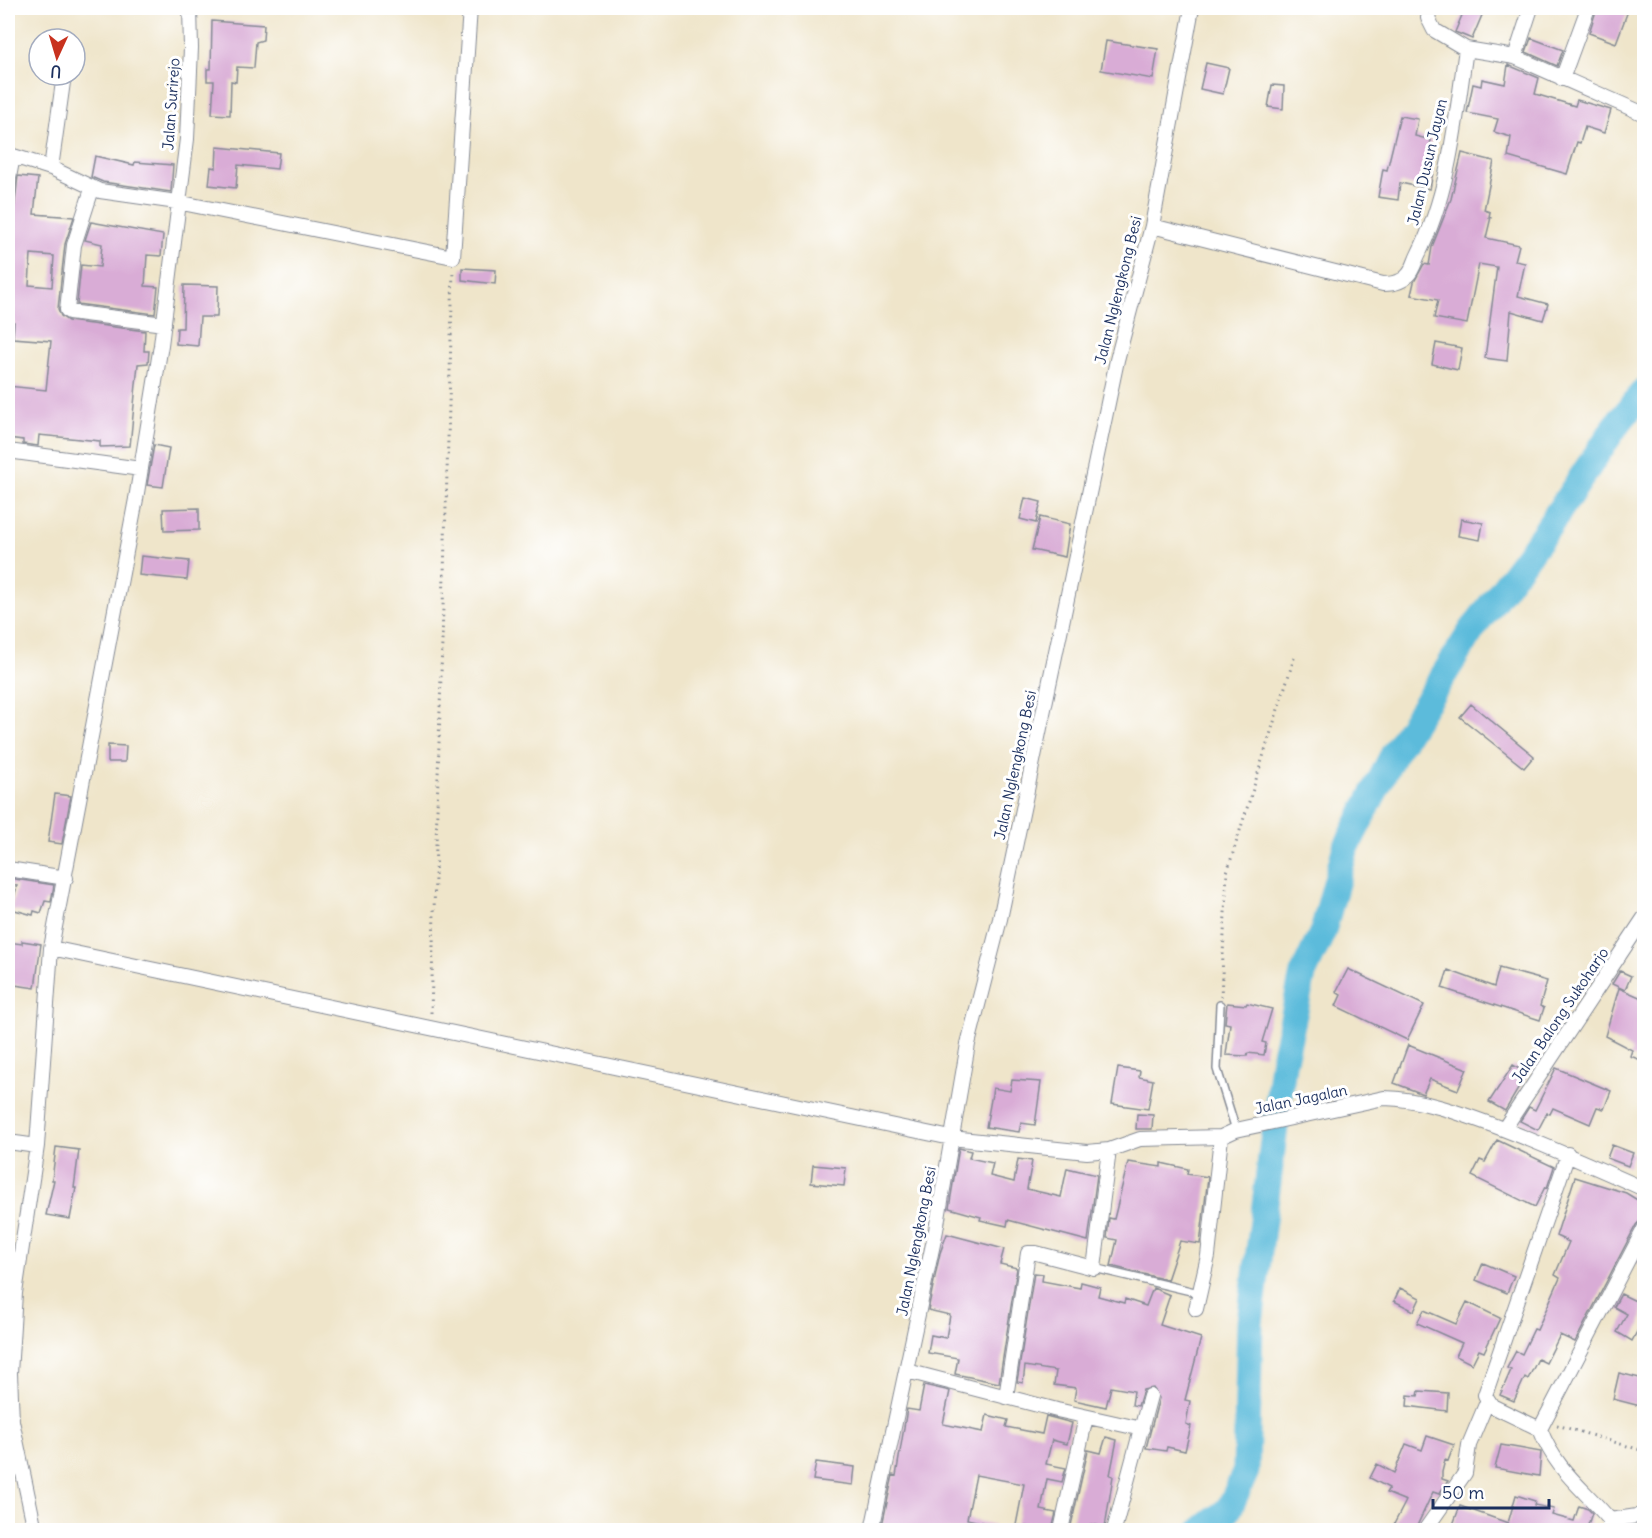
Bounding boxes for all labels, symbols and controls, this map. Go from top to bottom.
north arrow [27,27,87,87]
street label: Jalan Surirejo [158,57,184,151]
text: U [50,62,62,82]
street label: Jalan Dusun Jayan [1403,97,1451,227]
street label: Jalan Nglengkong Besi [1090,214,1146,366]
street label: Jalan Nglengkong Besi [990,689,1040,841]
street label: Jalan Balong Sukoharjo [1508,944,1612,1086]
street label: Jalan Jagalan [1253,1080,1349,1118]
street label: Jalan Nglengkong Besi [892,1165,940,1317]
scale bar [1433,1472,1548,1510]
text: 50 m [1442,1481,1484,1504]

